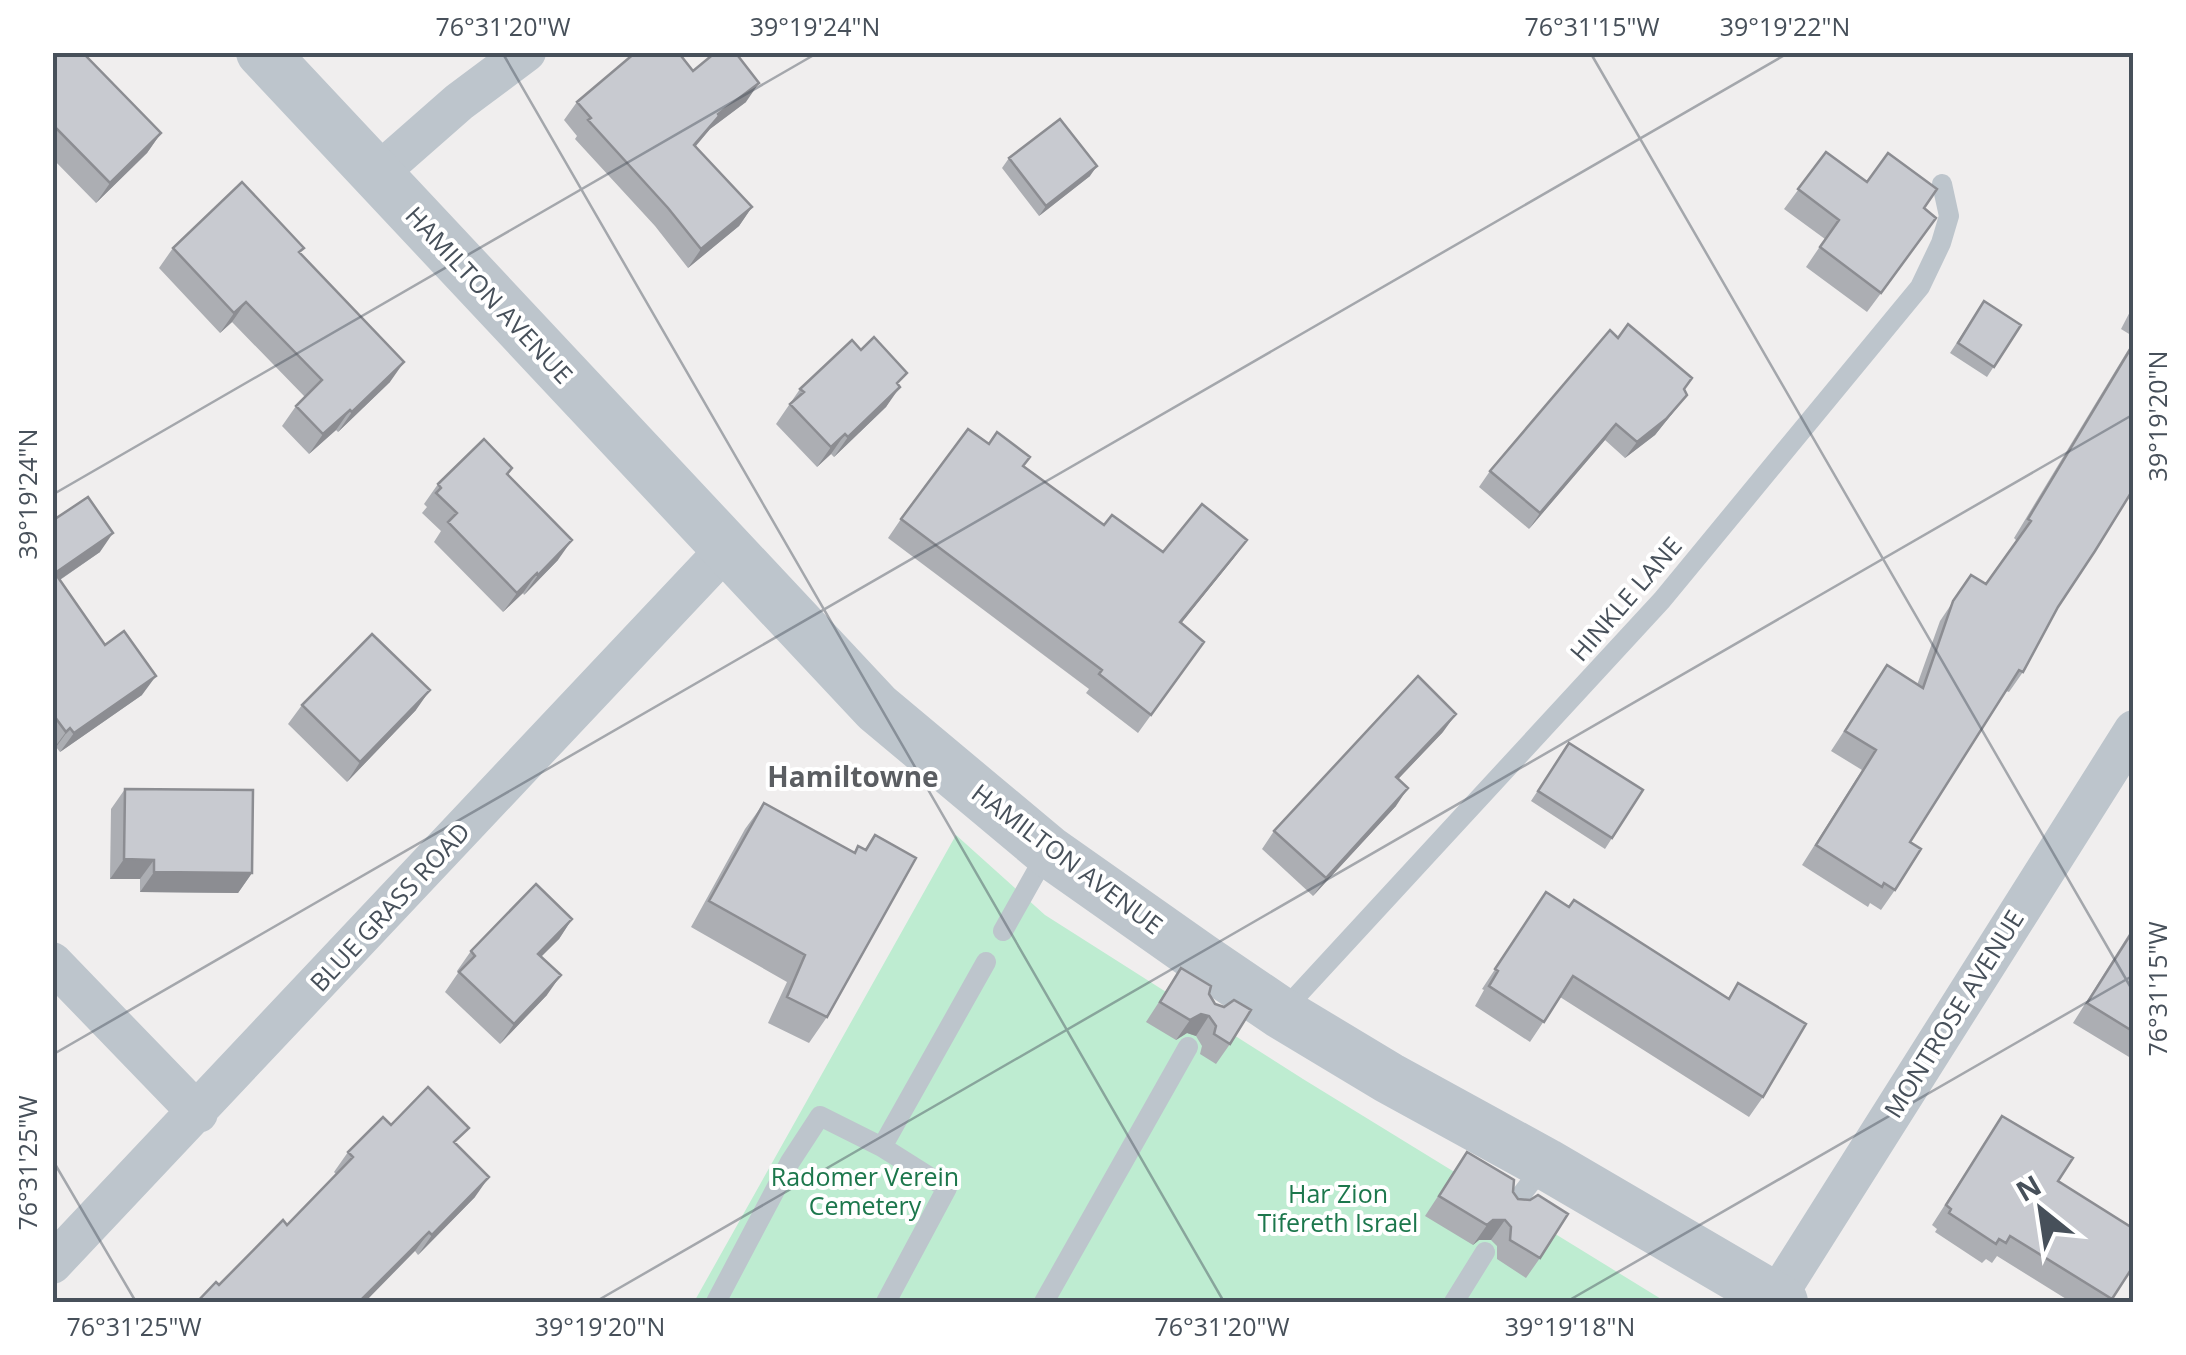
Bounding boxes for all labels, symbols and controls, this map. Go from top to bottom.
text: 76°31'20"W [436,9,571,43]
text: 39°19'24"N [750,9,880,43]
text: 76°31'15"W [1525,9,1660,43]
text: 39°19'22"N [1720,9,1850,43]
street label: HAMILTON AVENUE [399,198,581,390]
text: 39°19'20"N [2140,351,2174,481]
text: 39°19'24"N [10,429,44,559]
street label: HINKLE LANE [1562,529,1689,668]
district label: Hamiltowne [767,757,939,795]
street label: HAMILTON AVENUE [965,775,1170,941]
street label: BLUE GRASS ROAD [302,814,477,998]
street label: MONTROSE AVENUE [1875,903,2031,1124]
text: 76°31'15"W [2140,922,2174,1057]
text: 76°31'25"W [10,1096,44,1231]
park label: Radomer Verein Cemetery [771,1159,959,1222]
north arrow [1991,1160,2091,1260]
text: N [2009,1165,2047,1210]
park label: Har Zion Tifereth Israel [1258,1176,1418,1239]
text: 76°31'25"W [67,1309,202,1343]
text: 39°19'20"N [535,1309,665,1343]
text: 76°31'20"W [1155,1309,1290,1343]
text: 39°19'18"N [1505,1309,1635,1343]

